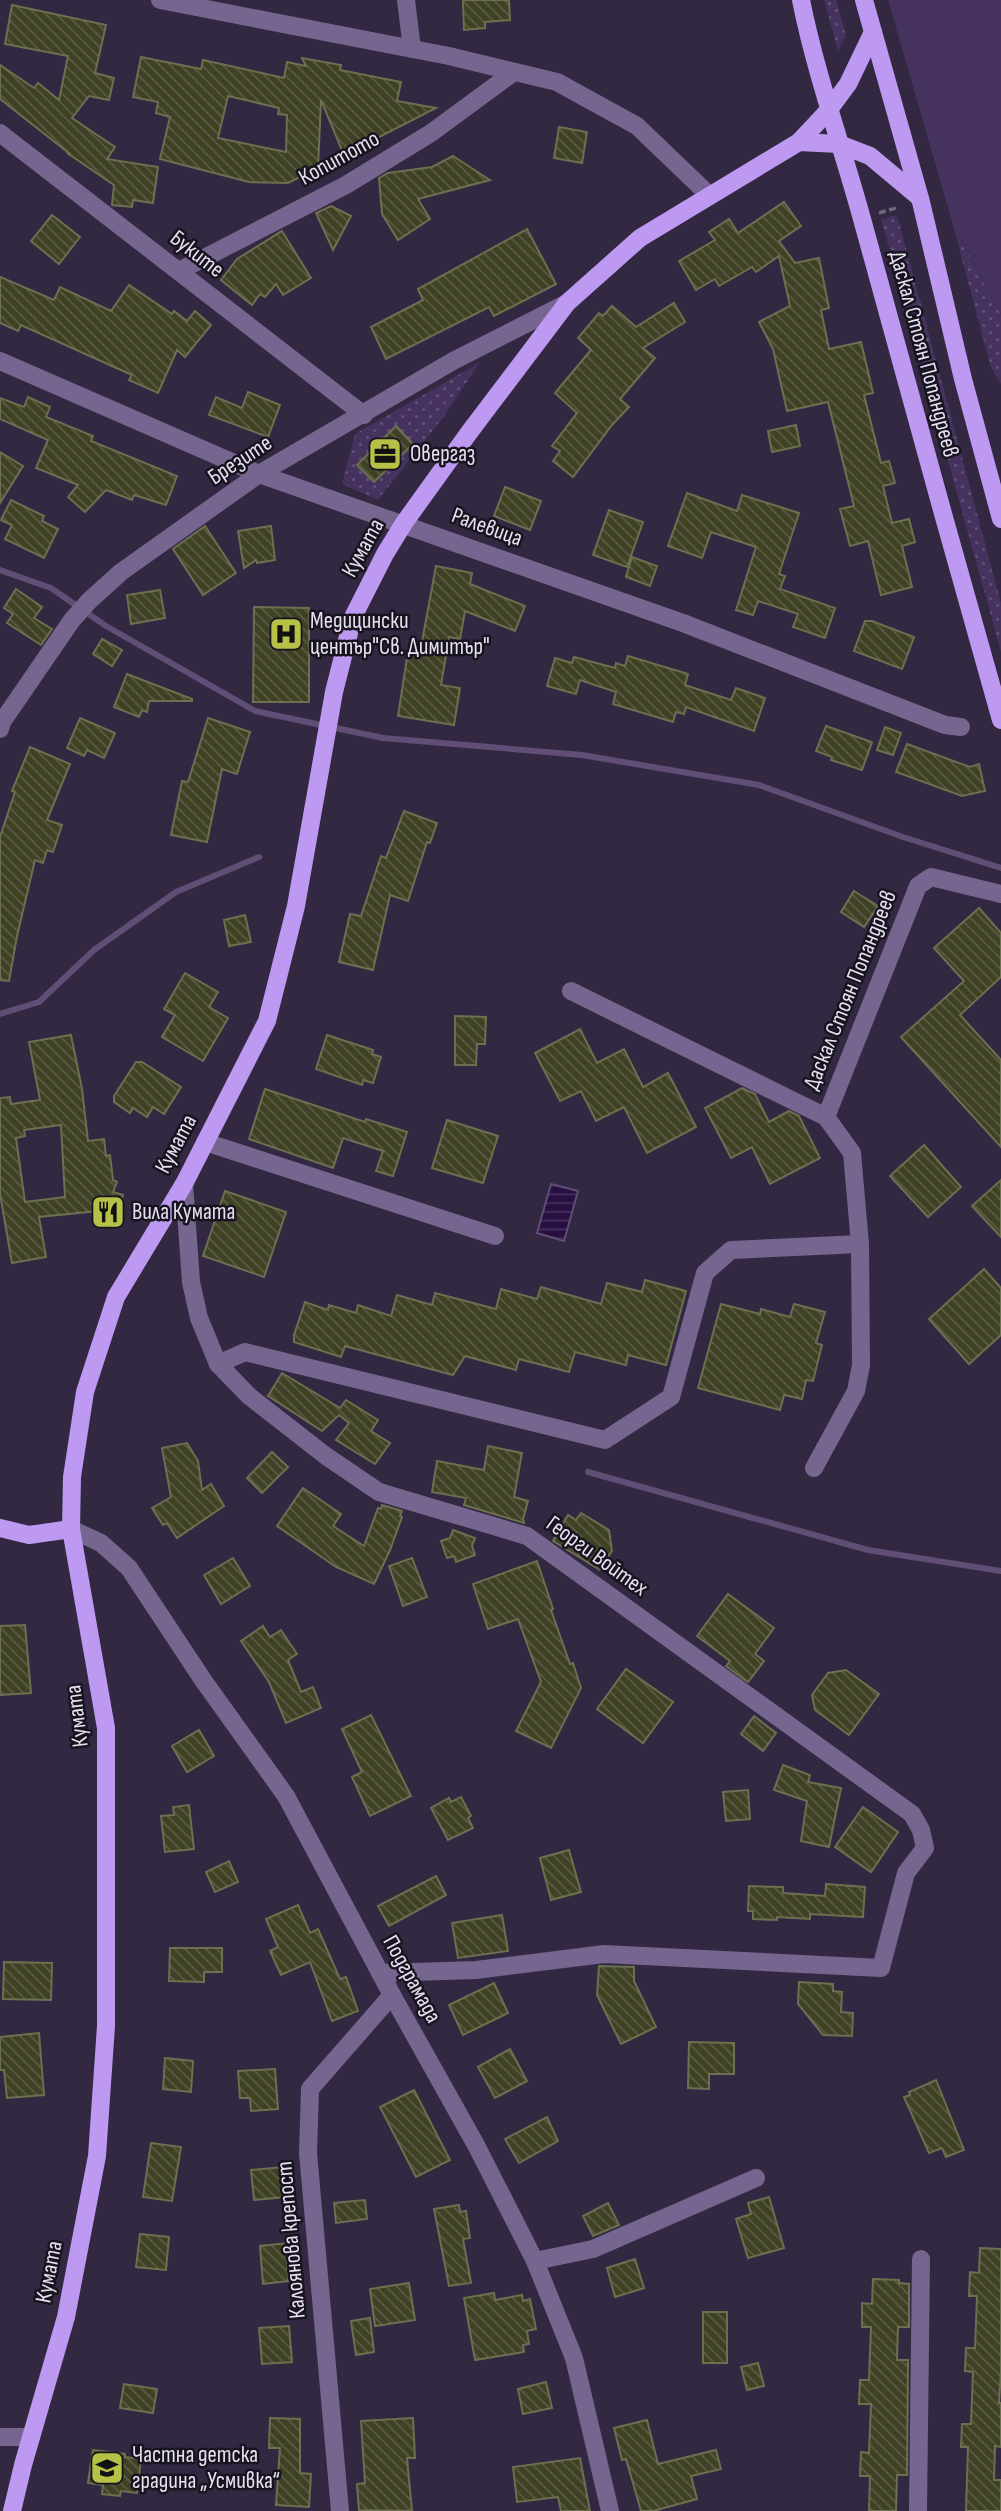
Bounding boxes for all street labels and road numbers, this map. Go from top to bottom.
street label: Копитото [294,124,384,192]
street label: Буките [164,224,230,284]
street label: Даскал Стоян Попандреев [883,248,965,460]
street label: Брезите [203,429,277,491]
street label: Ралевица [448,501,526,553]
street label: Кумата [336,514,390,582]
street label: Даскал Стоян Попандреев [797,886,903,1094]
street label: Кумата [149,1110,203,1178]
street label: Георги Войтех [541,1510,654,1602]
street label: Кумата [59,1683,95,1749]
street label: Подграмада [376,1930,448,2028]
street label: Калоянова крепост [270,2160,312,2320]
street label: Кумата [29,2239,69,2305]

